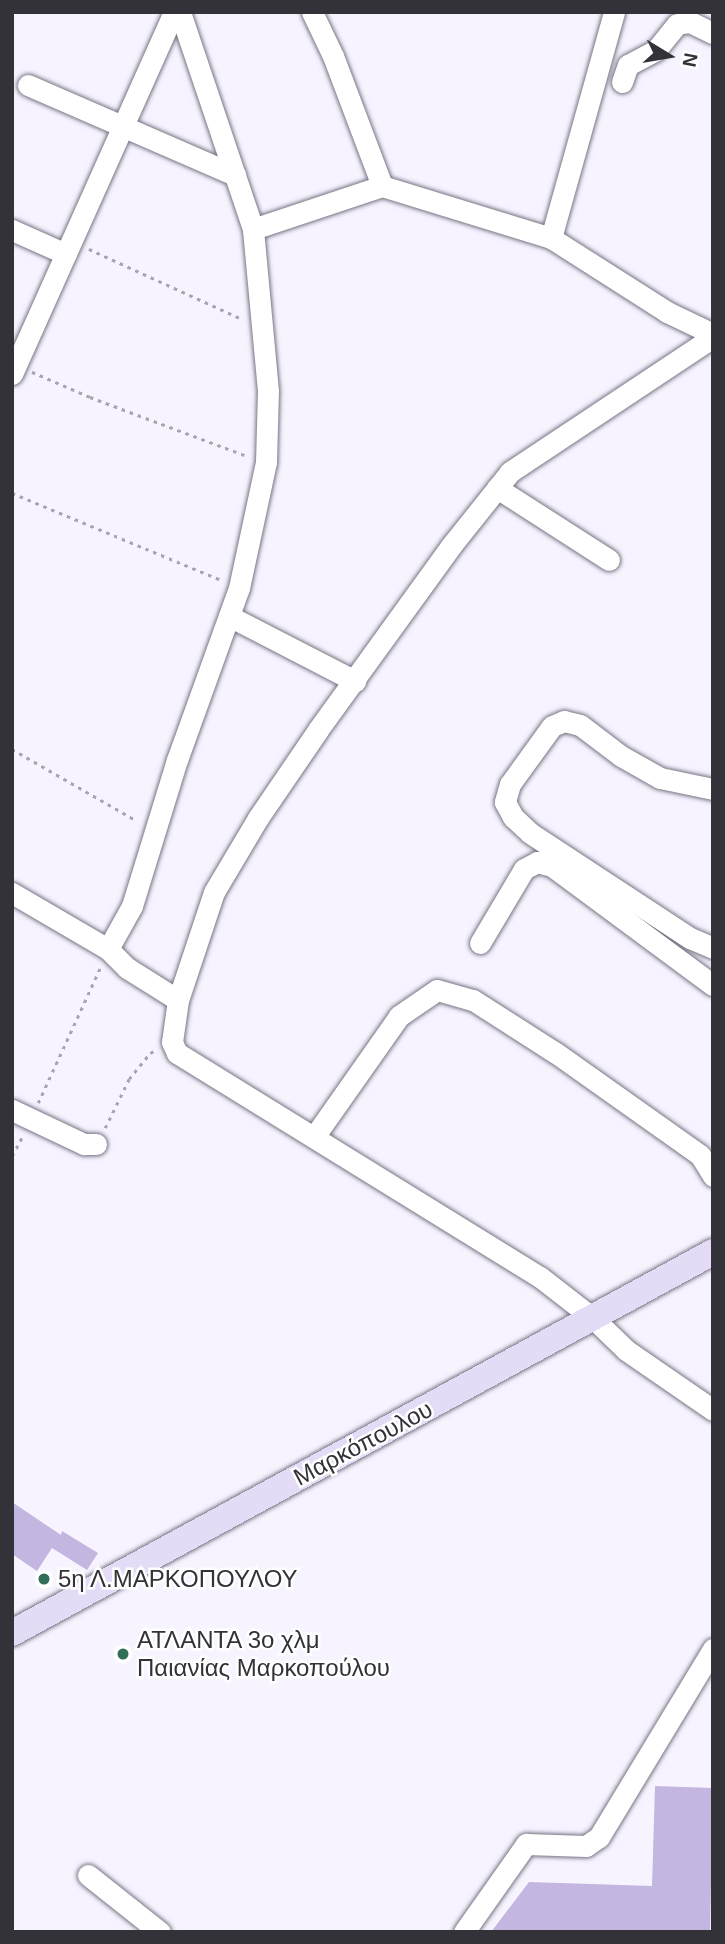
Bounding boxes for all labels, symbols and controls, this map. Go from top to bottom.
north arrow [634,21,704,91]
text: N [678,51,702,69]
street label: Μαρκόπουλου [289,1394,437,1492]
place label: 5η Λ.ΜΑΡΚΟΠΟΥΛΟΥ [58,1565,299,1593]
marker: 5η Λ.ΜΑΡΚΟΠΟΥΛΟΥ [36,1571,52,1587]
place label: ΑΤΛΑΝΤΑ 3ο χλμ Παιανίας Μαρκοπούλου [137,1626,390,1682]
marker: ΑΤΛΑΝΤΑ 3ο χλμ Παιανίας Μαρκοπούλου [115,1646,131,1662]

